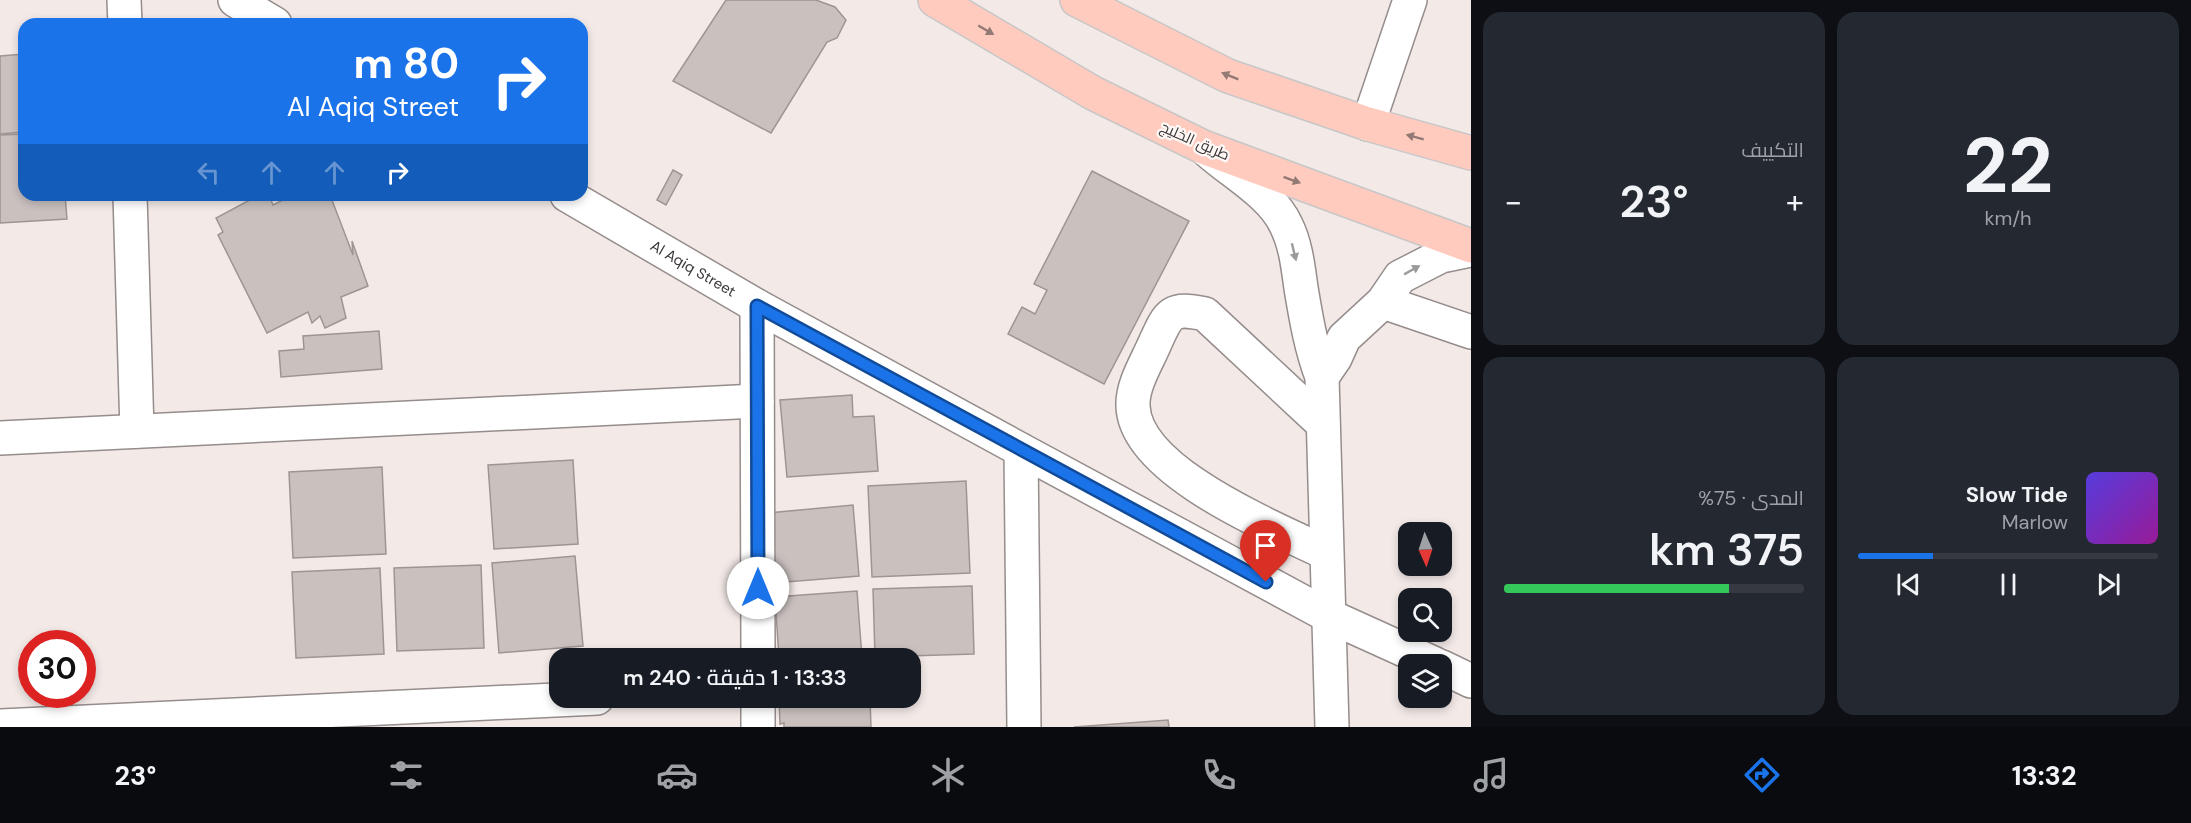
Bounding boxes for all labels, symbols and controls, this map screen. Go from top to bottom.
one-way arrow [978,24,994,35]
text: 80 m [353,36,459,91]
icon: right [480,42,558,120]
one-way arrow [1220,71,1238,81]
text: Al Aqiq Street [287,89,459,124]
text: 22 [1963,115,2053,216]
street label: طريق الخليج [1157,117,1233,166]
one-way arrow [1406,132,1424,142]
text: التكييف [1741,137,1804,163]
icon: left [192,156,225,189]
icon: ahead [255,156,288,189]
icon: ahead [318,156,351,189]
icon: right [381,156,414,189]
text: 23° [1620,172,1689,231]
one-way arrow [1283,176,1301,185]
text: − [1504,180,1522,223]
text: + [1786,180,1804,223]
text: km/h [1984,205,2032,231]
street label: Al Aqiq Street [647,236,740,302]
one-way arrow [1290,243,1300,261]
one-way arrow [1404,265,1421,275]
text: Slow Tide [1966,480,2068,509]
text: المدى · 75% [1698,485,1804,511]
text: Marlow [2002,509,2068,535]
pin [1240,520,1291,582]
text: 375 km [1649,520,1804,579]
north arrow [1398,522,1452,576]
map controls [1398,522,1452,708]
icon: arrive [1249,529,1282,562]
position arrow [726,556,790,620]
icon: previous [1892,568,1925,601]
icon: pause [1992,568,2025,601]
icon: next [2092,568,2125,601]
button: search [1398,588,1452,642]
speed limit sign: 30 [18,630,96,708]
button: layers [1398,654,1452,708]
text: 13:33 · 1 دقيقة · 240 m [623,663,847,692]
icon: filters [385,754,427,796]
icon: car [656,754,698,796]
icon: climate [927,754,969,796]
icon: phone [1198,754,1240,796]
icon: music [1470,754,1512,796]
icon: directions [1741,754,1783,796]
text: 23° [115,758,156,793]
text: 13:32 [2012,758,2076,793]

